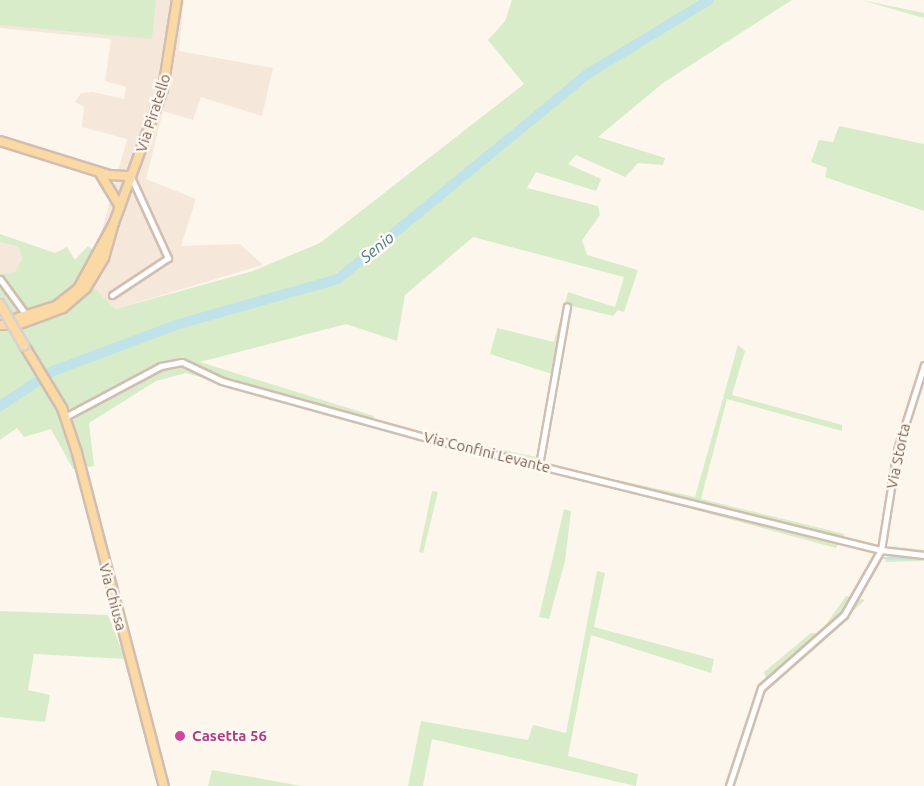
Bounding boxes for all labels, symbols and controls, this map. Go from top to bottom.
street label: Via Piratello [132,71,174,155]
water label: Senio [356,228,398,266]
street label: Via Storta [882,422,914,490]
street label: Via Confini Levante [422,428,552,476]
street label: Via Chiusa [95,561,131,633]
place label: Casetta 56 [192,727,267,745]
marker: Casetta 56 [173,729,187,743]

